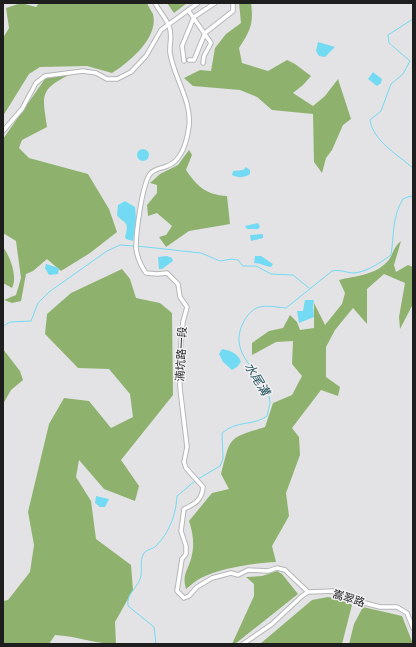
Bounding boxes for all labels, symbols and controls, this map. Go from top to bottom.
street label: 湳坑路一段 [173,326,190,382]
water label: 水尾溝 [240,359,274,401]
street label: 嵩翠路 [331,586,367,610]

